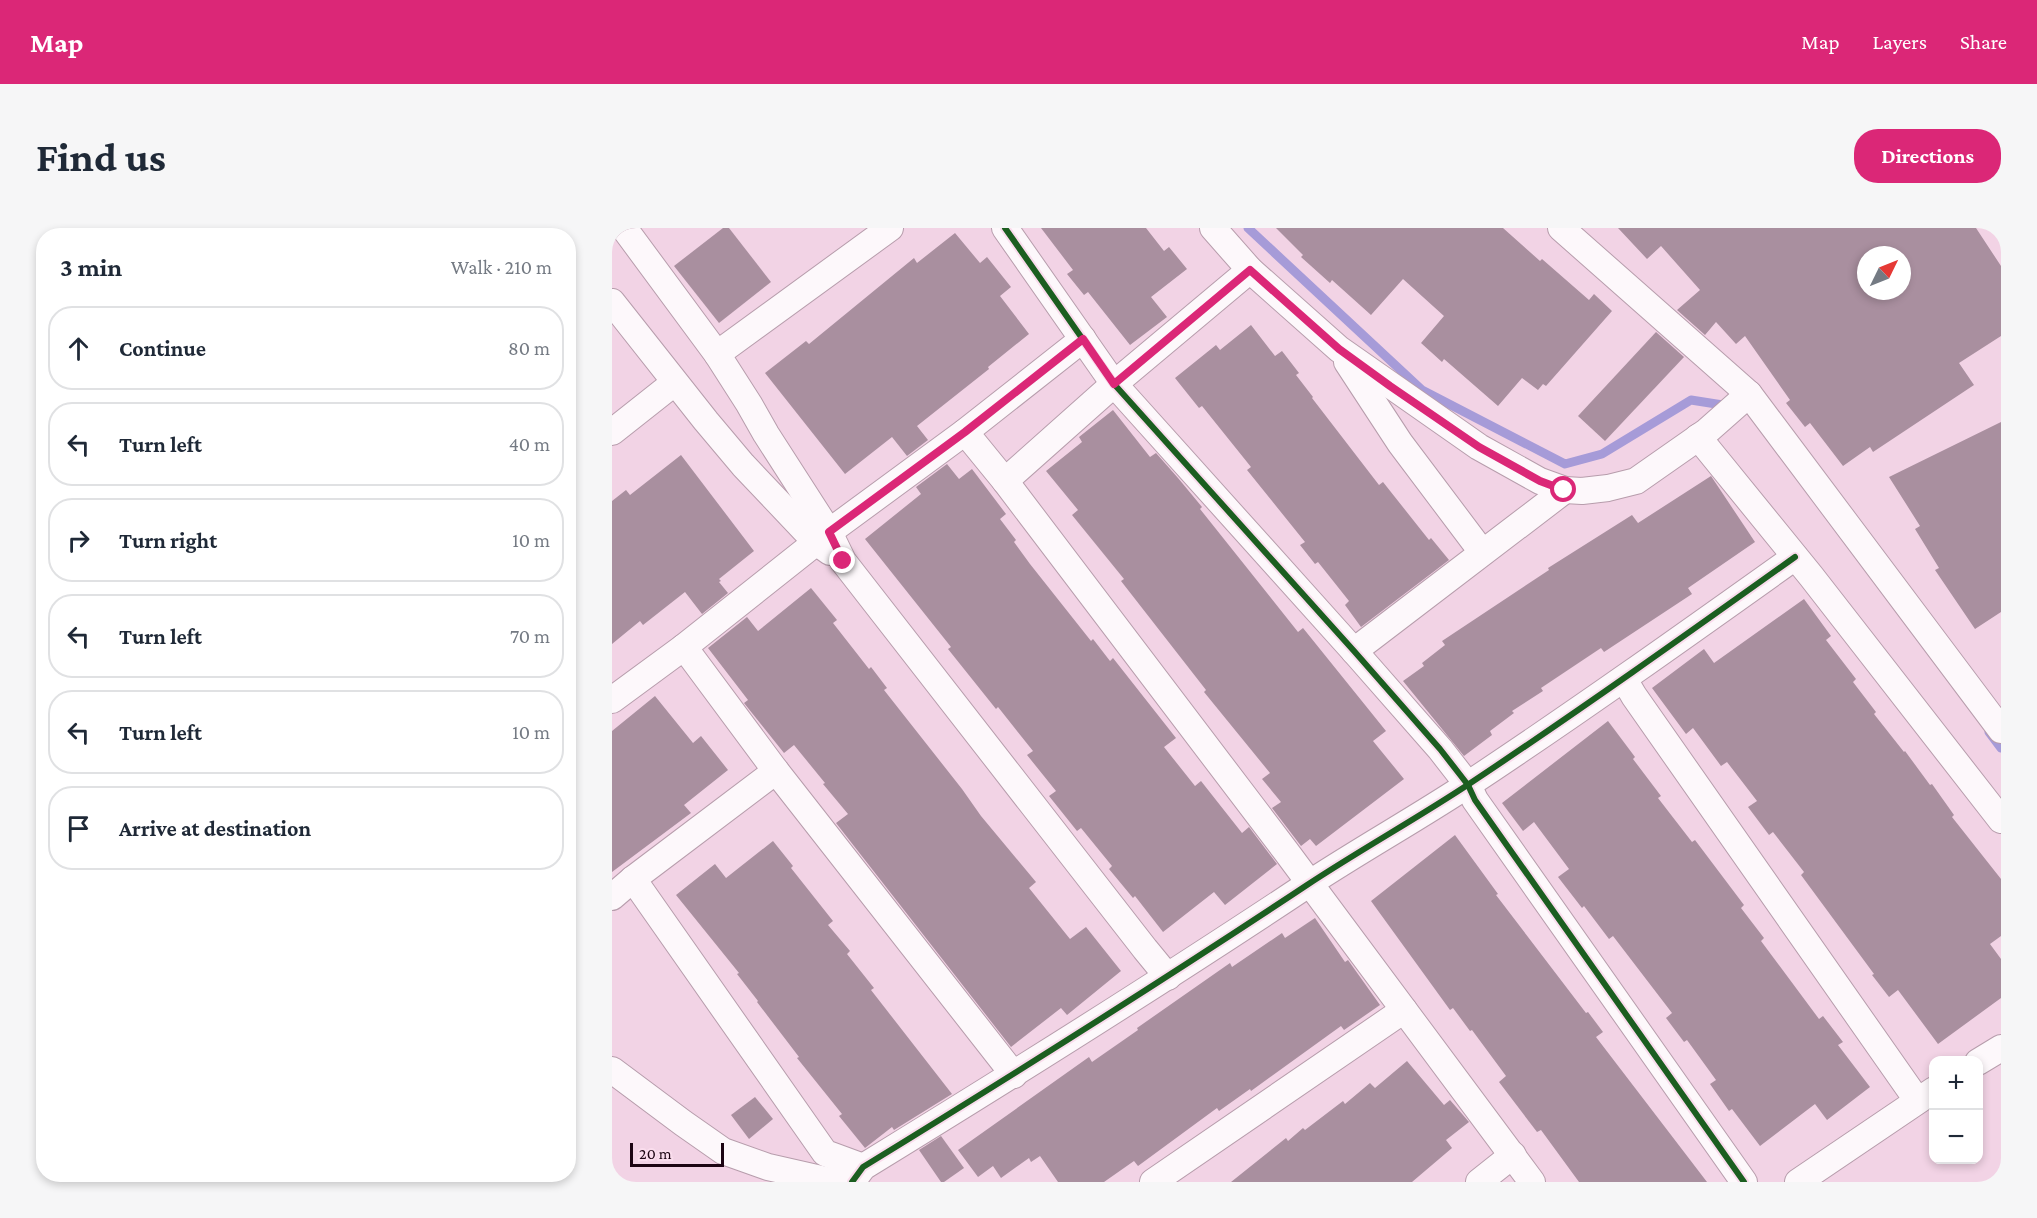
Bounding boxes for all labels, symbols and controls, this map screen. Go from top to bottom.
text: Map [30,27,83,58]
text: Map [1801,30,1840,54]
text: Layers [1873,30,1927,54]
text: Share [1960,30,2007,54]
button: Directions [1854,129,2001,183]
text: Find us [36,133,166,180]
north arrow [1857,246,1911,300]
text: 3 min [60,253,122,282]
text: Walk · 210 m [451,256,552,278]
icon: ahead [62,332,95,365]
text: Continue [119,336,206,361]
text: 80 m [508,337,550,359]
icon: left [62,428,95,461]
text: Turn left [119,432,202,457]
text: 40 m [509,433,550,455]
route start [1550,476,1576,502]
icon: right [62,524,95,557]
text: Turn right [119,528,217,553]
text: 10 m [512,529,550,551]
route end [829,547,855,573]
icon: left [62,620,95,653]
text: Turn left [119,624,202,649]
text: 70 m [510,625,550,647]
icon: left [62,716,95,749]
text: Turn left [119,720,202,745]
text: 10 m [512,721,550,743]
icon: arrive [62,812,95,845]
text: Arrive at destination [119,816,311,841]
map controls [1929,1056,1983,1164]
button: + [1929,1056,1983,1110]
button: − [1929,1110,1983,1164]
scale bar [630,1140,724,1168]
text: 20 m [639,1145,672,1162]

